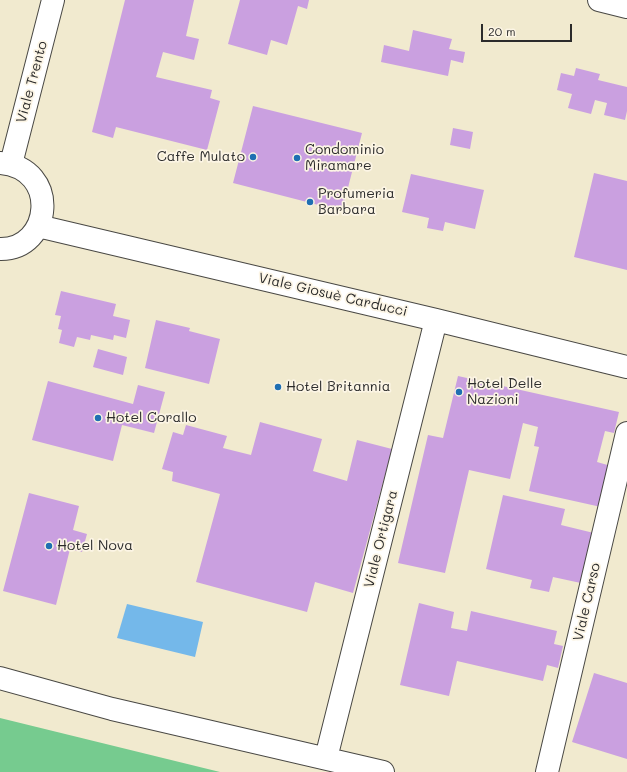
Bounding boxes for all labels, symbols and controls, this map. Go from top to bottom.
scale bar [483,16,574,42]
text: 20 m [488,23,516,39]
street label: Viale Trento [13,39,51,125]
place label: Condominio Miramare [305,142,384,174]
place label: Caffe Mulato [157,149,245,165]
marker: Caffe Mulato [248,152,258,162]
marker: Condominio Miramare [292,153,302,163]
place label: Profumeria Barbara [318,186,395,218]
marker: Profumeria Barbara [305,197,315,207]
street label: Viale Giosuè Carducci [257,270,409,320]
place label: Hotel Delle Nazioni [467,376,542,408]
place label: Hotel Britannia [286,379,391,395]
marker: Hotel Britannia [273,382,283,392]
marker: Hotel Delle Nazioni [454,387,464,397]
place label: Hotel Corallo [106,410,196,426]
marker: Hotel Corallo [93,413,103,423]
street label: Viale Ortigara [361,489,401,589]
place label: Hotel Nova [57,538,133,554]
marker: Hotel Nova [44,541,54,551]
street label: Viale Carso [570,561,604,643]

